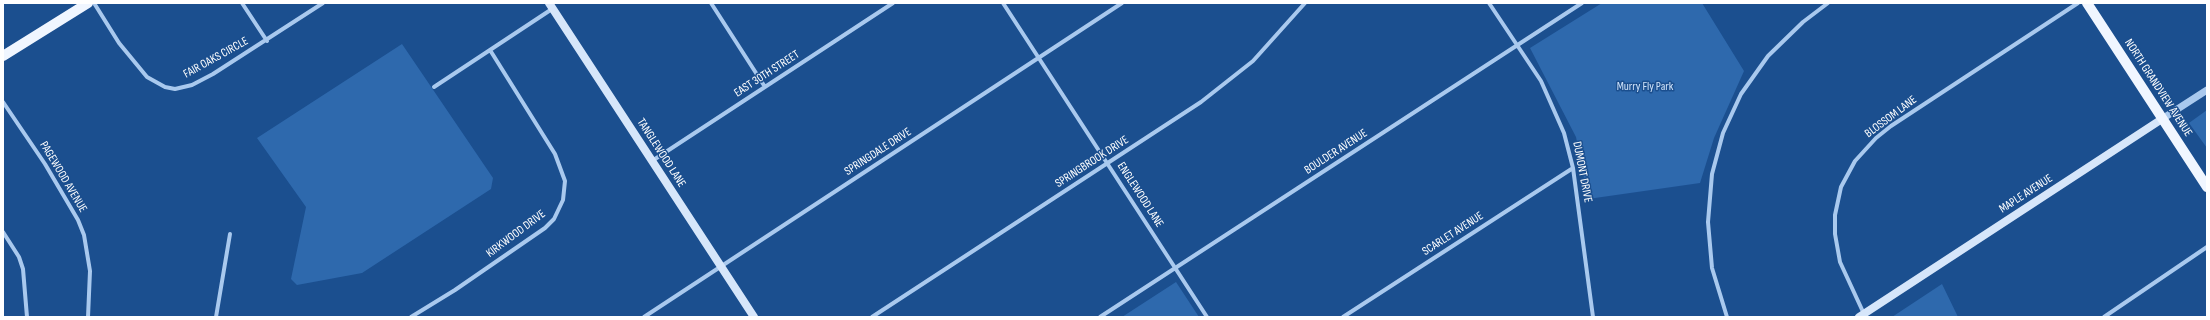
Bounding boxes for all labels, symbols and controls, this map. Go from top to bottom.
street label: FAIR OAKS CIRCLE [181,34,251,82]
street label: NORTH GRANDVIEW AVENUE [2121,37,2195,139]
street label: EAST 30TH STREET [732,48,802,100]
park label: Murry Fly Park [1617,80,1673,94]
street label: BLOSSOM LANE [1862,93,1920,141]
street label: TANGLEWOOD LANE [633,116,689,190]
street label: SPRINGDALE DRIVE [842,125,914,179]
street label: BOULDER AVENUE [1302,126,1370,178]
street label: SPRINGBROOK DRIVE [1053,133,1131,191]
street label: PAGEWOOD AVENUE [36,139,90,215]
street label: DUMONT DRIVE [1569,140,1595,204]
street label: ENGLEWOOD LANE [1114,160,1166,230]
street label: MAPLE AVENUE [1997,171,2055,217]
street label: KIRKWOOD DRIVE [483,207,549,261]
street label: SCARLET AVENUE [1420,209,1486,259]

